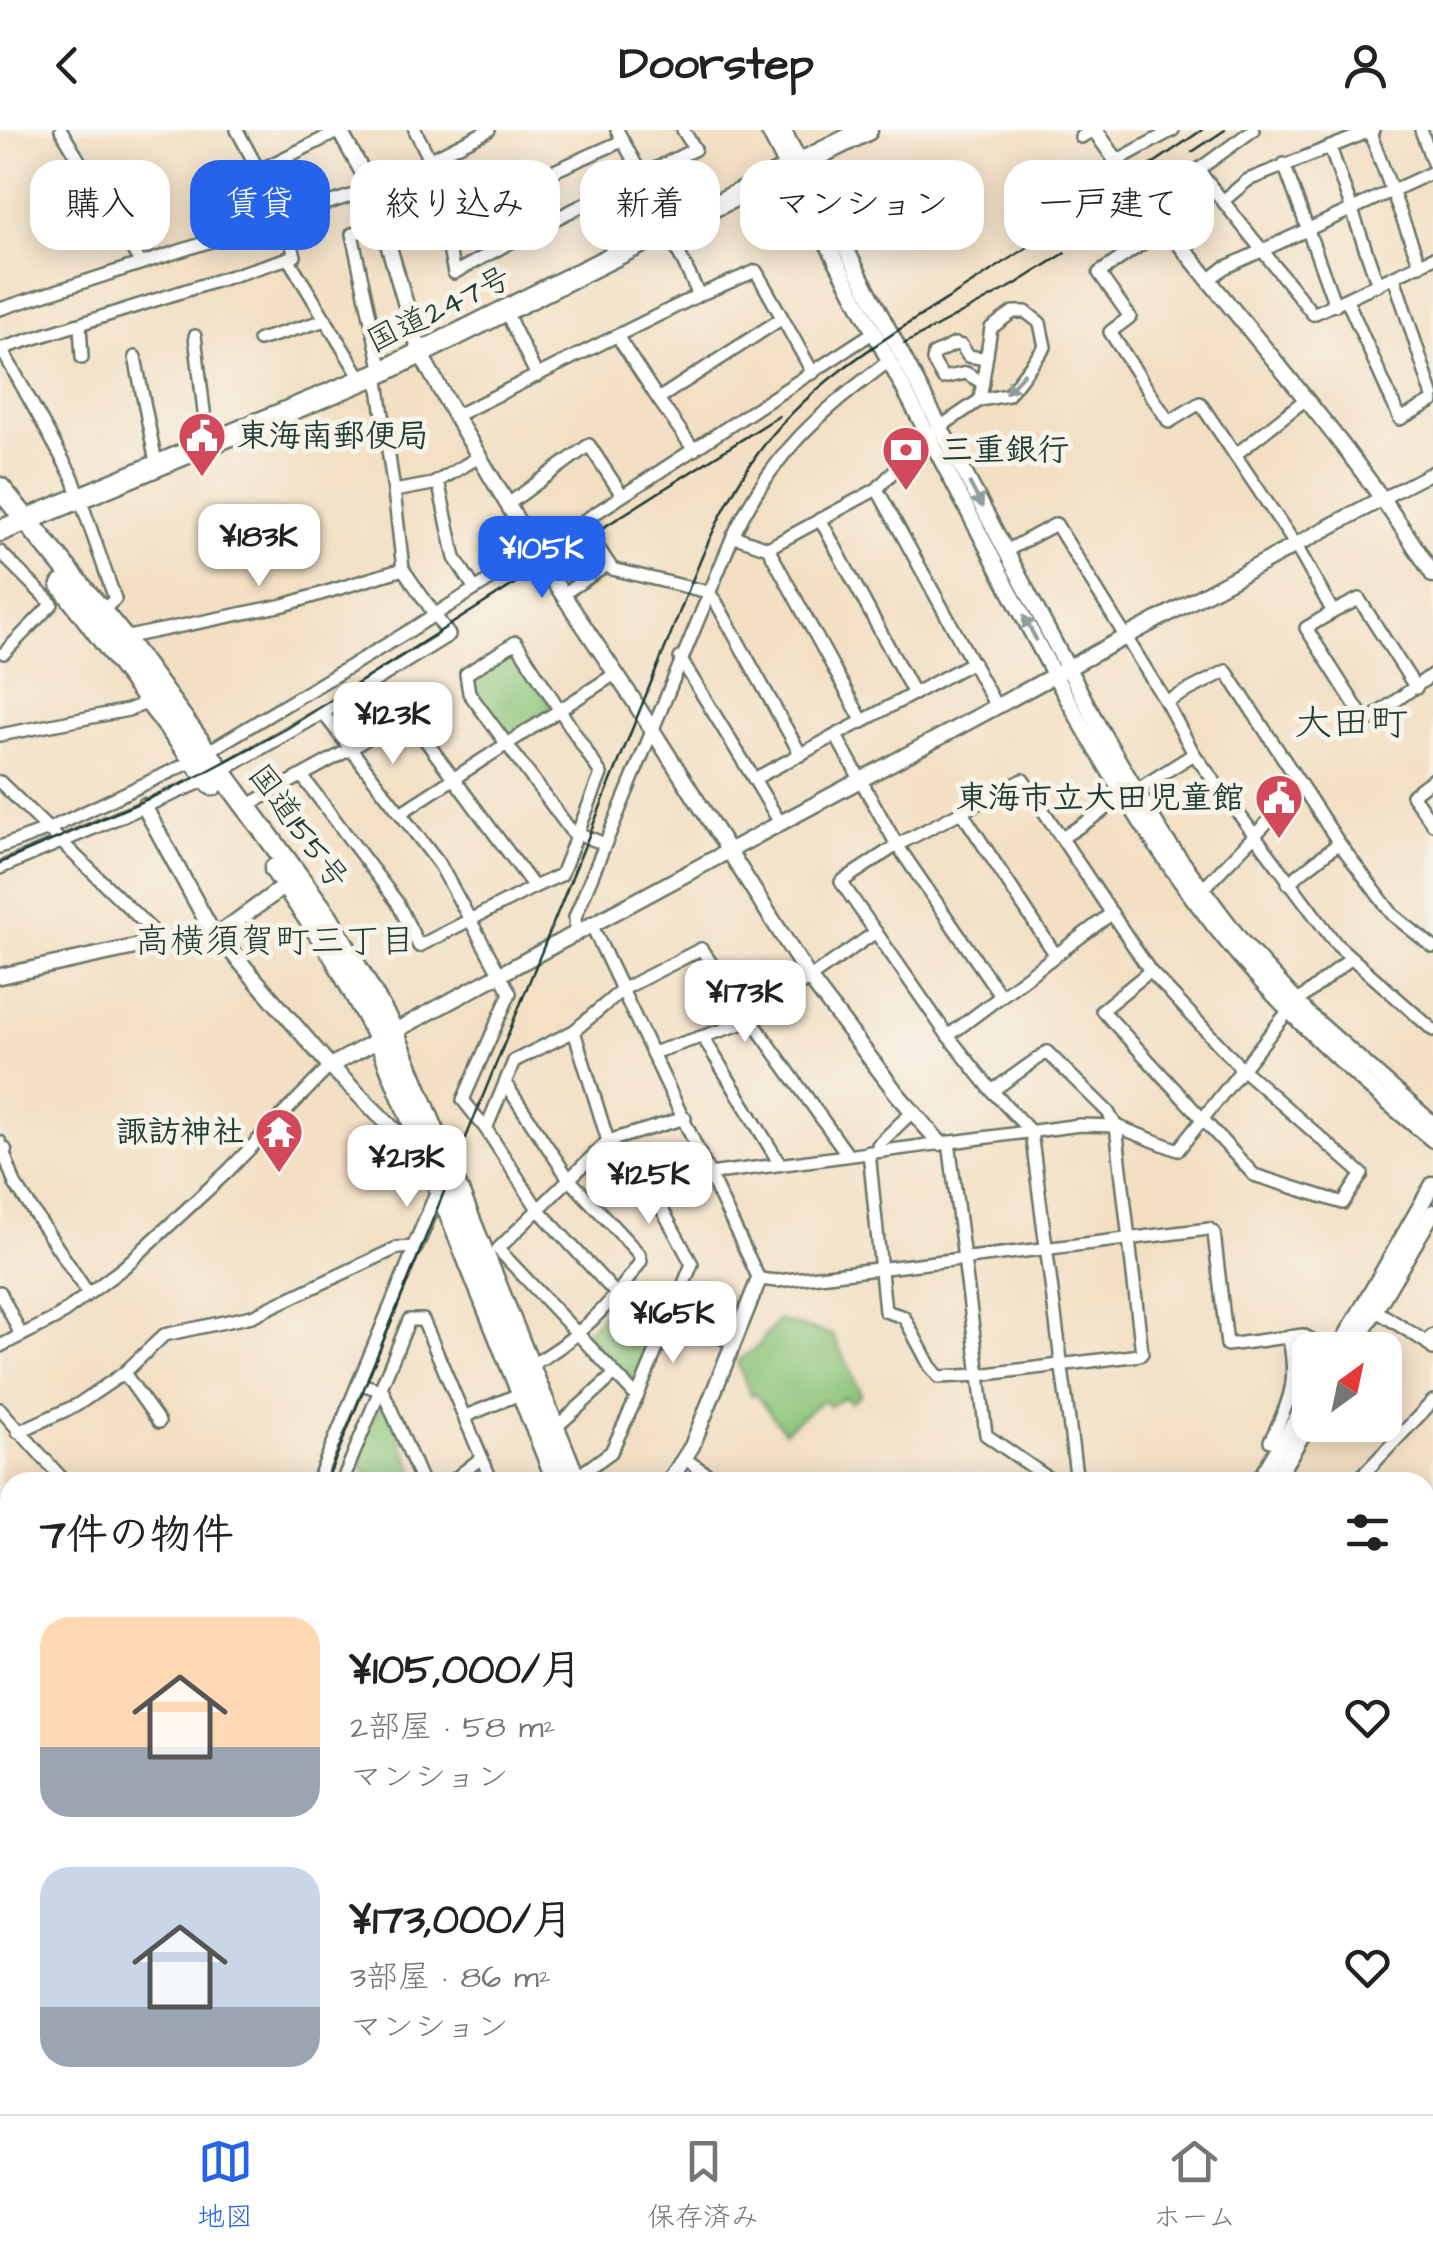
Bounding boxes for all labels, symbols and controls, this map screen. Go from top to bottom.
text: Doorstep [619,34,814,96]
icon: back [40,38,95,93]
icon: person [1338,38,1393,93]
chip: 購入 [30,160,170,250]
chip: 賃貸 [190,160,330,250]
chip: 絞り込み [350,160,560,250]
chip: 新着 [580,160,720,250]
chip: マンション [740,160,984,250]
chip: 一戸建て [1004,160,1214,250]
street label: 国道247号 [359,256,519,364]
one-way arrow [1003,371,1026,395]
public building icon: 東海南郵便局 [176,410,228,478]
place label: 東海南郵便局 [237,414,429,459]
bank icon: 三重銀行 [880,424,932,492]
place label: 三重銀行 [941,428,1069,473]
one-way arrow [968,480,985,509]
pin: ¥183K [189,504,329,589]
text: ¥183K [220,514,298,559]
pin: ¥105K [472,516,612,601]
text: ¥105K [500,526,584,571]
one-way arrow [1022,613,1039,642]
pin: ¥123K [323,682,463,767]
text: ¥123K [355,692,431,737]
district label: 大田町 [1294,698,1408,750]
street label: 国道155号 [237,755,359,899]
public building icon: 東海市立大田児童館 [1253,772,1305,840]
place label: 東海市立大田児童館 [956,776,1244,821]
district label: 高横須賀町三丁目 [135,917,415,966]
pin: ¥173K [675,960,815,1045]
text: ¥173K [707,970,783,1015]
temple icon: 諏訪神社 [253,1106,305,1174]
place label: 諏訪神社 [116,1110,244,1155]
pin: ¥213K [337,1125,477,1210]
text: ¥213K [369,1135,445,1180]
pin: ¥125K [579,1142,719,1227]
text: ¥125K [608,1152,690,1197]
pin: ¥165K [603,1281,743,1366]
text: ¥165K [631,1291,715,1336]
north arrow [1292,1332,1402,1442]
map controls [1292,1332,1402,1442]
icon: filters [1340,1505,1395,1560]
text: 7件の物件 [40,1507,234,1565]
text: ¥105,000/月 [350,1642,582,1700]
icon: home [120,1657,240,1777]
icon: heart [1340,1690,1395,1745]
text: 2部屋 · 58 m² [350,1705,556,1750]
text: マンション [350,1755,509,1800]
text: ¥173,000/月 [350,1892,573,1950]
icon: home [120,1907,240,2027]
icon: heart [1340,1940,1395,1995]
text: 3部屋 · 86 m² [350,1955,551,2000]
text: マンション [350,2005,509,2050]
tab: 地図 [197,2134,253,2237]
tab: 保存済み [647,2134,759,2237]
tab: ホーム [1153,2134,1236,2237]

